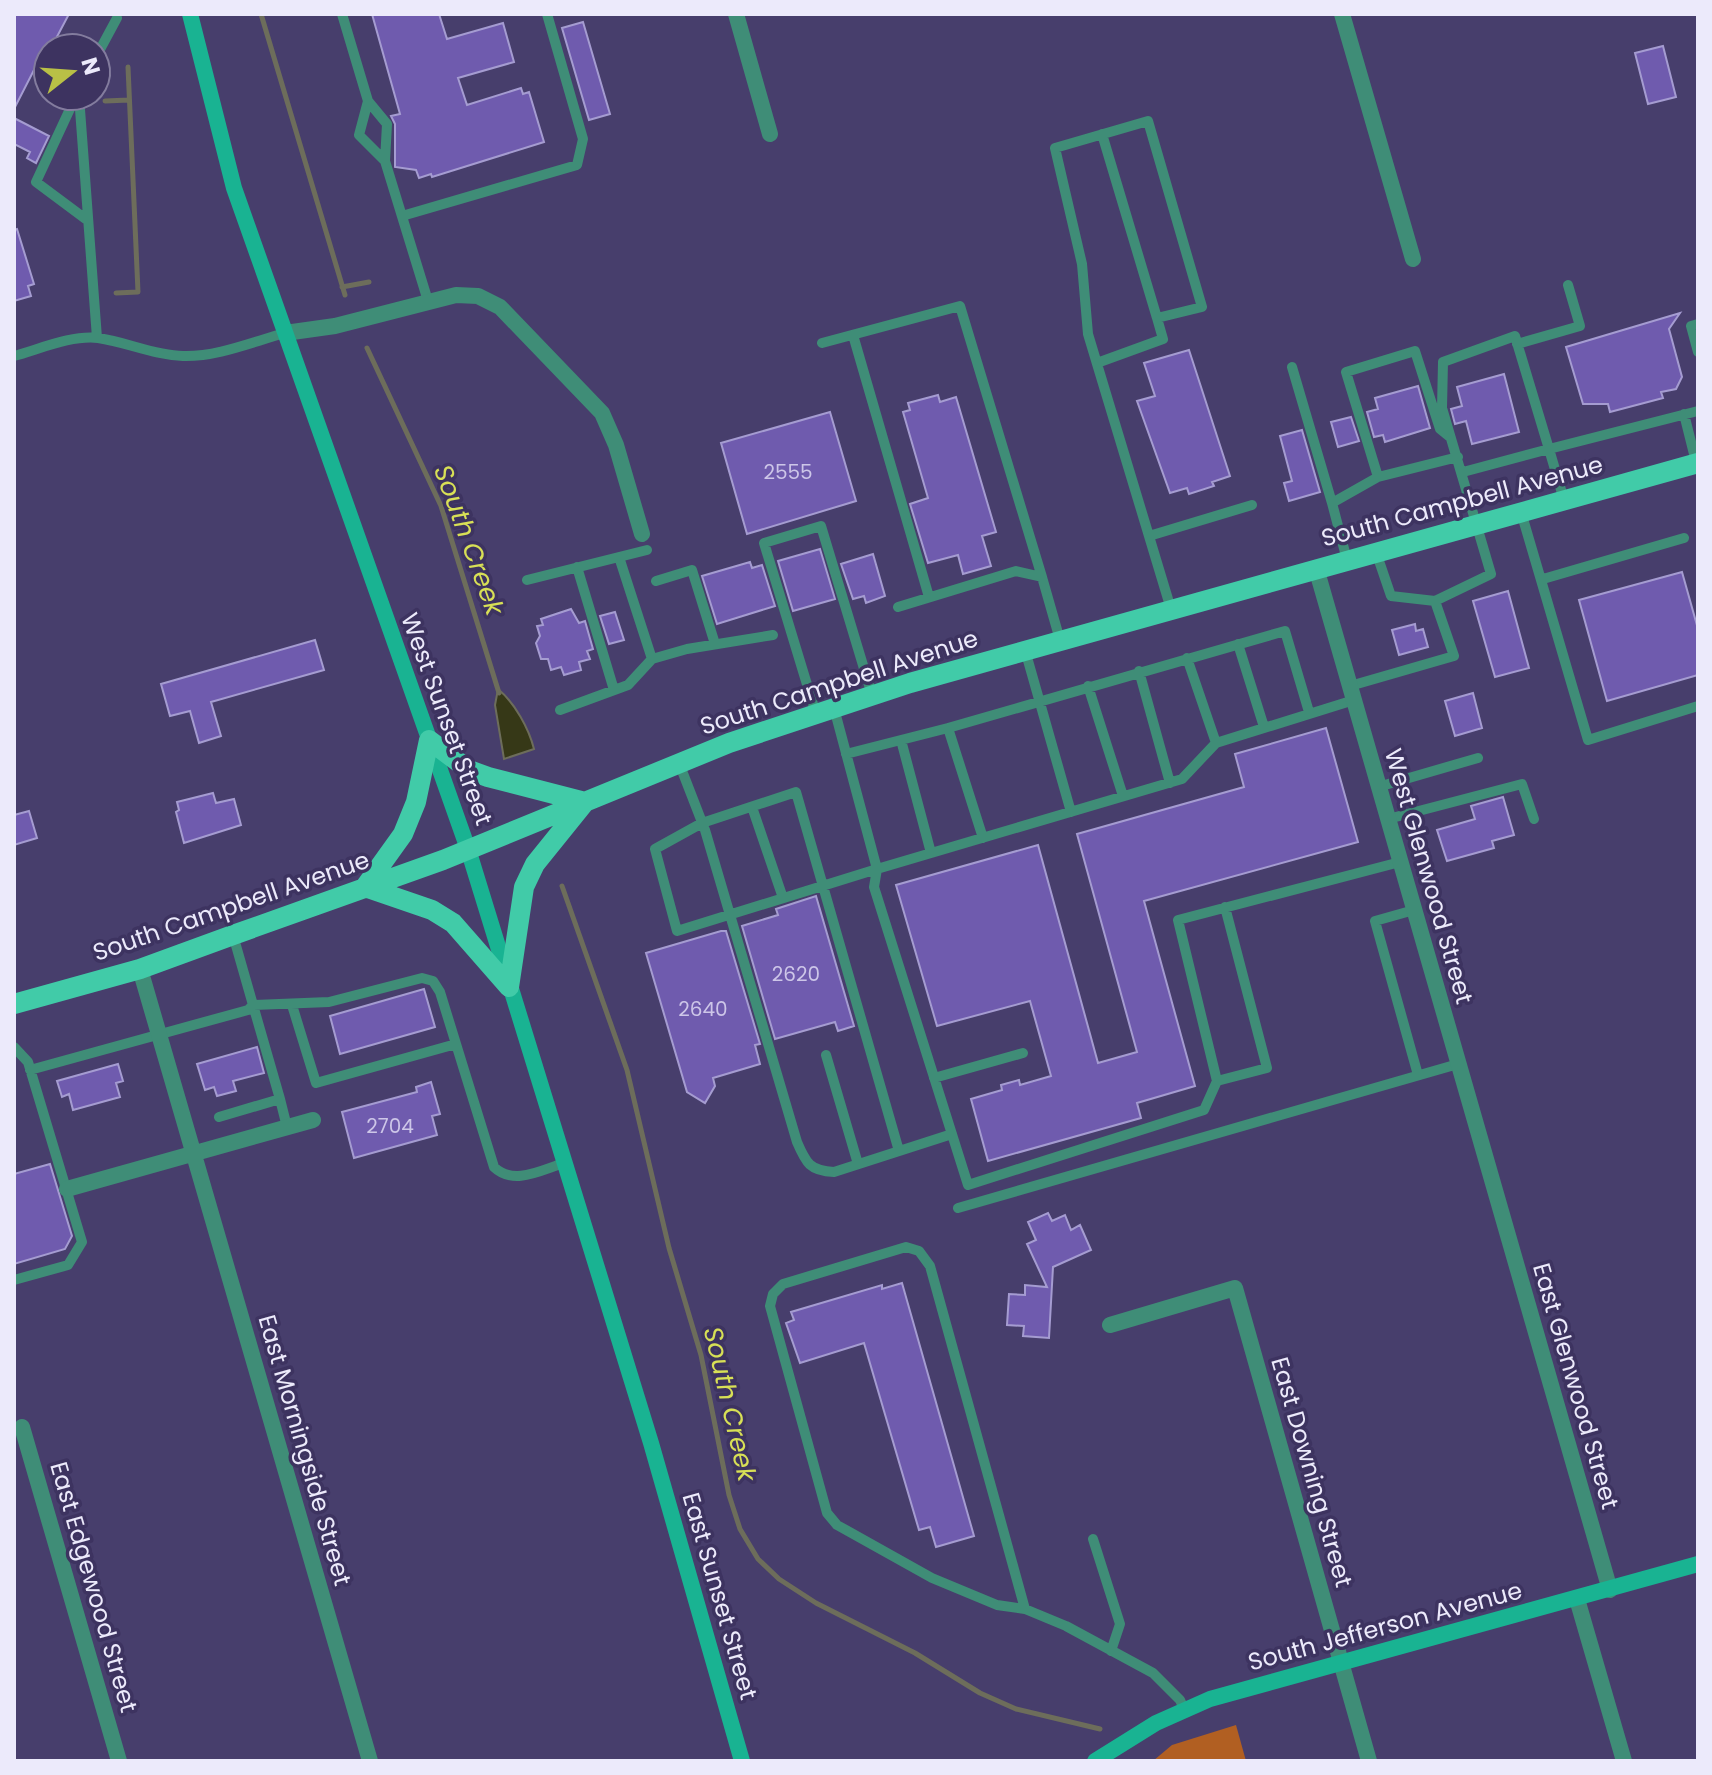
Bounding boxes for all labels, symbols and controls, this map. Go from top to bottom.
north arrow [32,32,112,112]
text: N [73,54,108,79]
street label: South Campbell Avenue [1317,447,1607,555]
house number: 2555 [763,458,813,486]
water label: South Creek [425,460,513,622]
street label: West Sunset Street [393,608,501,830]
street label: South Campbell Avenue [696,621,982,743]
street label: West Glenwood Street [1377,745,1481,1007]
street label: South Campbell Avenue [88,843,374,969]
house number: 2620 [772,960,820,988]
house number: 2640 [678,995,728,1023]
house number: 2704 [366,1112,414,1140]
street label: East Glenwood Street [1525,1259,1627,1513]
street label: East Morningside Street [251,1311,359,1589]
water label: South Creek [695,1323,766,1486]
street label: East Downing Street [1263,1353,1361,1591]
street label: East Edgewood Street [42,1458,146,1716]
street label: East Sunset Street [675,1489,765,1703]
street label: South Jefferson Avenue [1244,1574,1526,1678]

